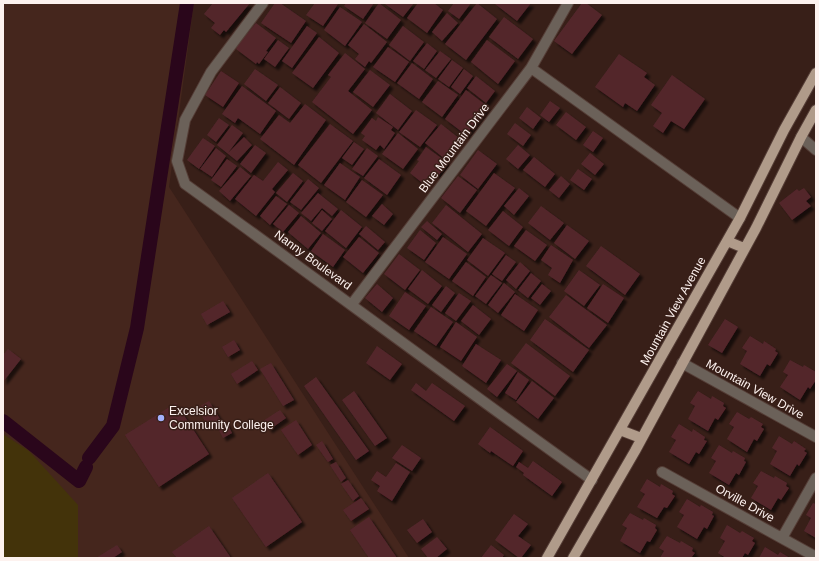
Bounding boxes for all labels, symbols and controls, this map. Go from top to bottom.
street label: Blue Mountain Drive [416,100,492,195]
street label: Nanny Boulevard [272,227,354,293]
street label: Mountain View Avenue [637,254,709,368]
street label: Mountain View Drive [704,356,807,422]
place label: Excelsior Community College [169,404,274,432]
marker: Excelsior Community College [156,413,166,423]
street label: Orville Drive [713,481,777,525]

